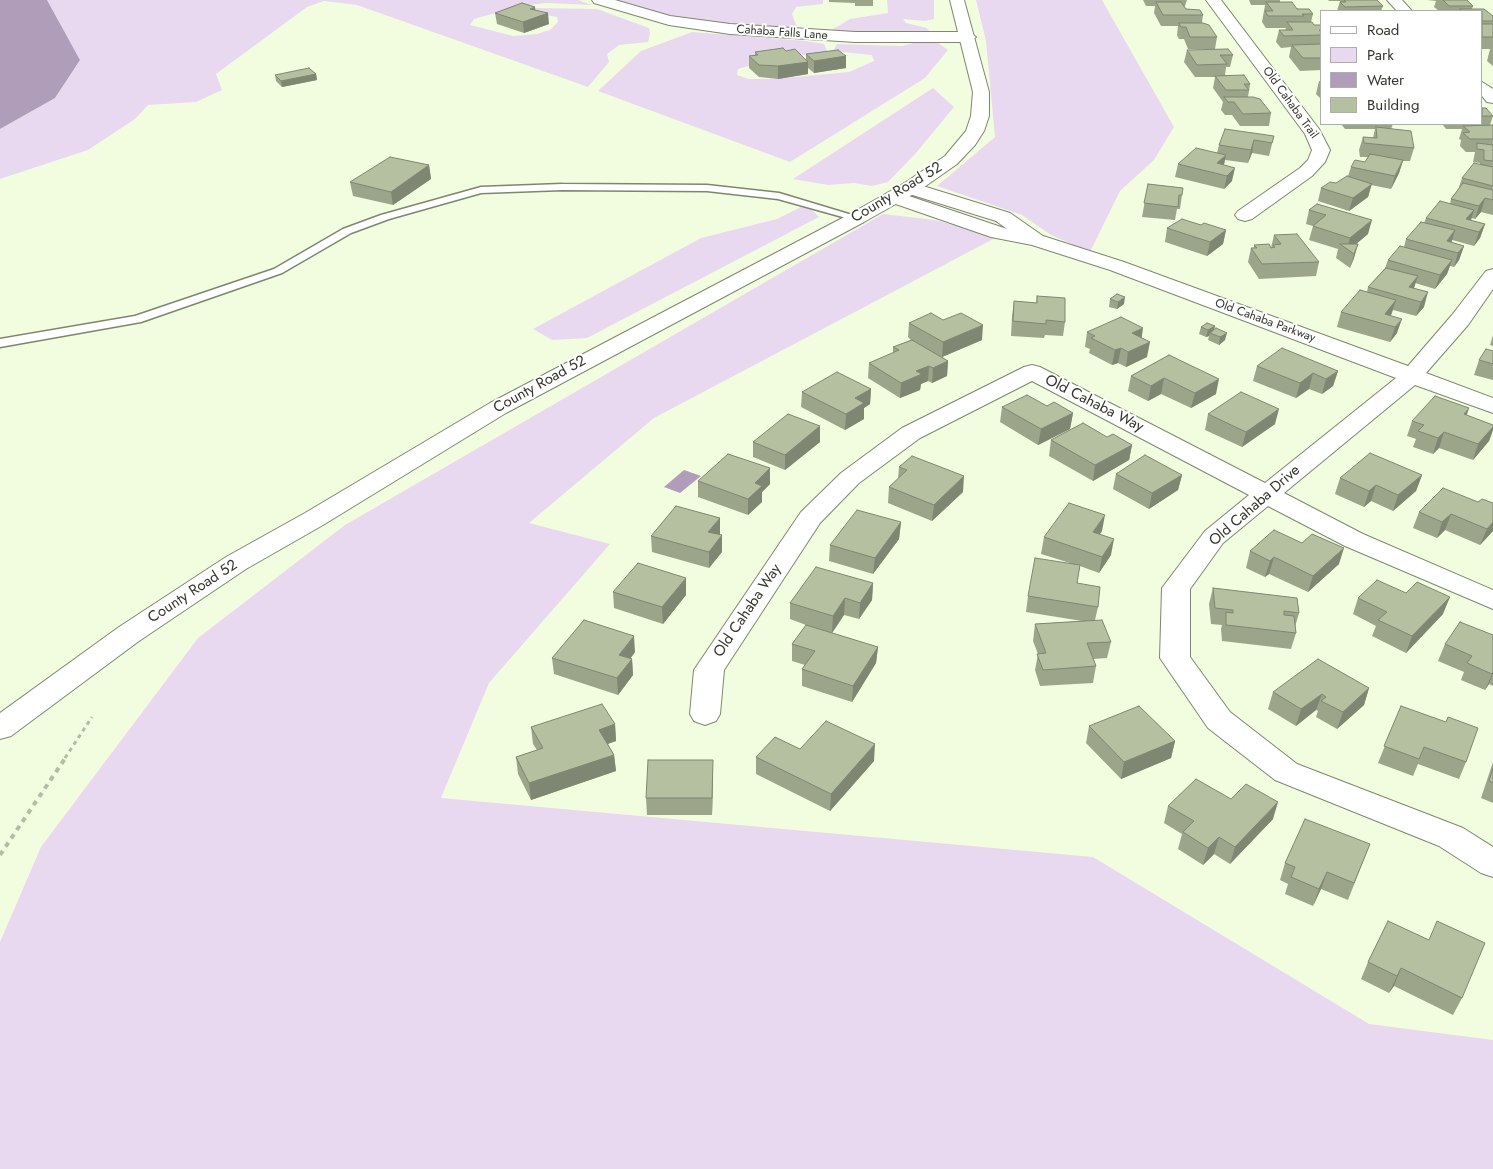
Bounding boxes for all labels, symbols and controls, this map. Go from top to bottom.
legend [1320,10,1483,125]
text: Road [1367,19,1399,41]
street label: Cahaba Falls Lane [736,23,828,43]
text: Park [1367,44,1394,66]
street label: Old Cahaba Trail [1259,64,1321,142]
text: Water [1367,69,1404,91]
text: Building [1367,94,1419,116]
street label: County Road 52 [848,159,946,227]
street label: Old Cahaba Parkway [1213,296,1317,346]
street label: County Road 52 [491,352,589,418]
street label: Old Cahaba Way [1042,371,1146,437]
street label: Old Cahaba Drive [1206,462,1304,550]
street label: County Road 52 [145,556,241,628]
street label: Old Cahaba Way [710,561,786,661]

